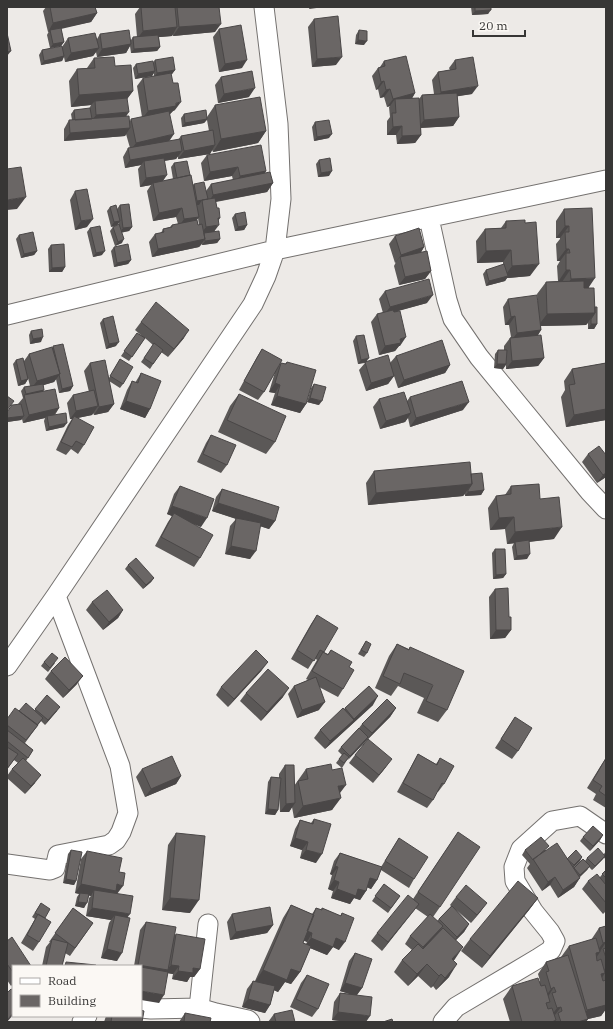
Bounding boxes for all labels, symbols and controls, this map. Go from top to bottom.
scale bar [473,12,525,38]
text: 20 m [479,18,508,33]
legend [12,965,142,1017]
text: Road [48,973,77,988]
text: Building [48,993,96,1008]

